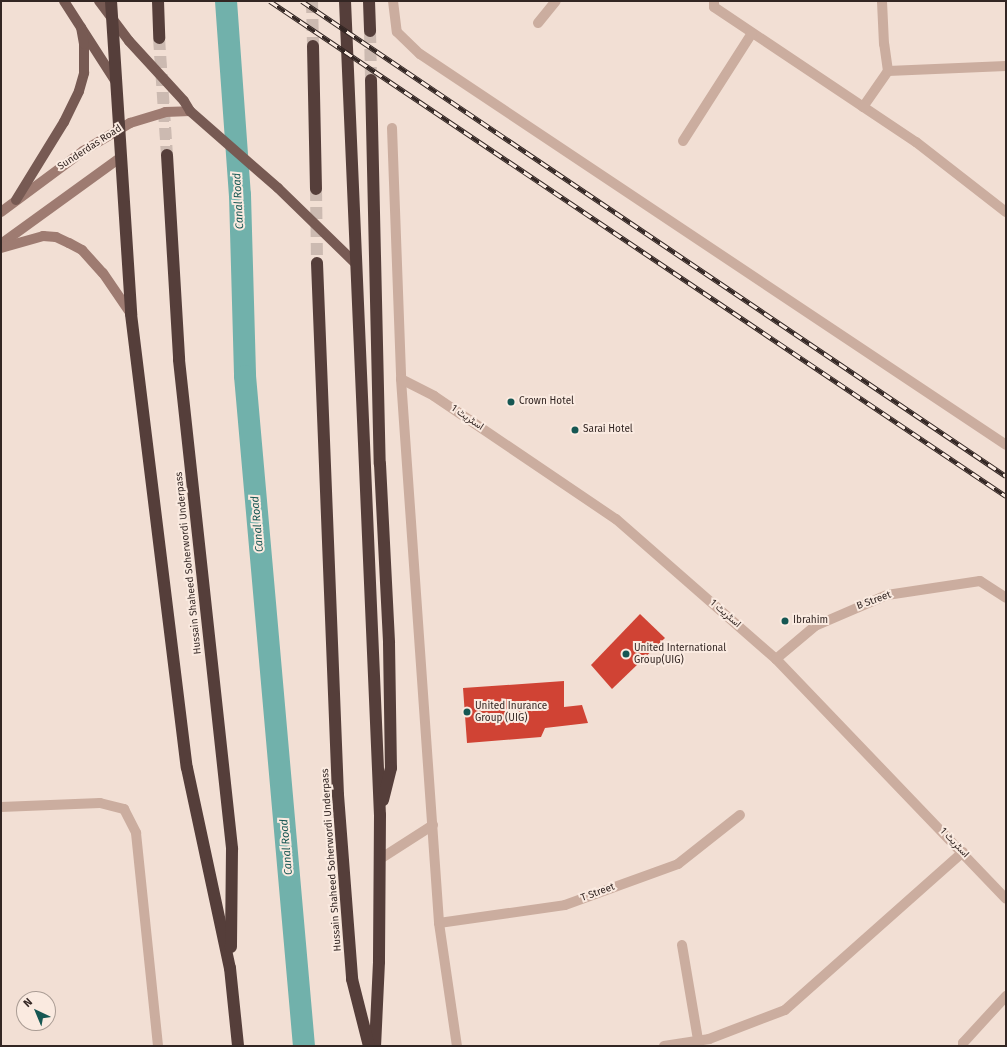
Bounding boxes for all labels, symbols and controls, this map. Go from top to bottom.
street label: Sunderdas Road [56,123,124,173]
water label: Canal Road [231,173,247,229]
place label: Crown Hotel [519,396,574,408]
marker: Crown Hotel [506,397,516,407]
street label: اسٹریٹ 1 [448,403,486,433]
place label: Sarai Hotel [583,424,633,436]
marker: Sarai Hotel [570,425,580,435]
street label: Hussain Shaheed Soherwordi Underpass [173,471,205,655]
water label: Canal Road [249,495,267,553]
street label: B Street [855,589,893,613]
street label: اسٹریٹ 1 [707,597,743,631]
place label: Ibrahim [793,615,828,627]
marker: Ibrahim [780,616,790,626]
place label: United International Group(UIG) [634,642,726,666]
marker: United International Group(UIG) [621,649,631,659]
place label: United Inurance Group (UIG) [475,700,547,724]
marker: United Inurance Group (UIG) [462,707,472,717]
street label: Hussain Shaheed Soherwordi Underpass [320,768,344,952]
water label: Canal Road [278,818,296,876]
street label: اسٹریٹ 1 [937,826,971,860]
street label: T Street [580,881,616,905]
north arrow [16,991,56,1031]
text: N [21,996,35,1010]

